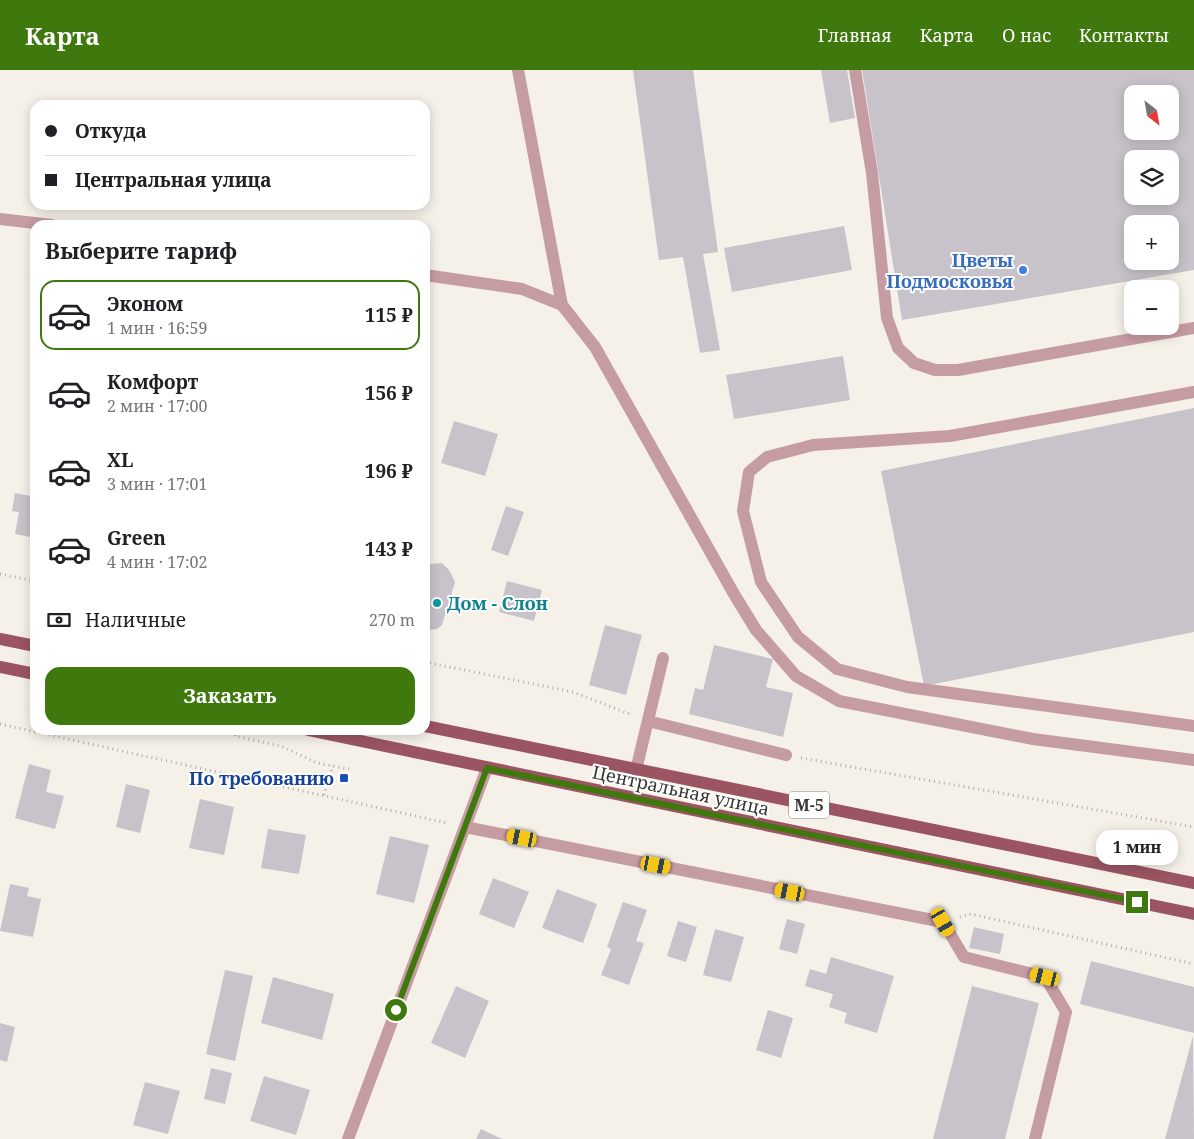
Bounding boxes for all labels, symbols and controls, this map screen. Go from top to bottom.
text: Карта [25,19,100,52]
text: Главная [818,23,892,47]
text: Карта [920,23,974,47]
text: О нас [1002,23,1051,47]
text: Контакты [1079,23,1169,47]
north arrow [1124,85,1179,140]
map controls [1124,85,1179,335]
text: Откуда [75,118,147,144]
button: layers [1124,150,1179,205]
text: Центральная улица [75,167,272,193]
button: + [1124,215,1179,270]
text: Выберите тариф [45,235,237,265]
place label: Цветы Подмосковья [886,248,1013,293]
marker: Цветы Подмосковья [1017,264,1029,276]
button: − [1124,280,1179,335]
text: Эконом [107,291,183,317]
icon: car [47,293,92,338]
text: 115 ₽ [365,302,413,328]
text: 1 мин · 16:59 [107,317,208,339]
text: Комфорт [107,369,198,395]
icon: car [47,371,92,416]
text: 156 ₽ [365,380,413,406]
text: 2 мин · 17:00 [107,395,208,417]
text: XL [107,447,133,473]
icon: car [47,449,92,494]
text: 196 ₽ [365,458,413,484]
text: 3 мин · 17:01 [107,473,208,495]
text: Green [107,525,166,551]
icon: car [47,527,92,572]
text: 143 ₽ [365,536,413,562]
text: 4 мин · 17:02 [107,551,208,573]
place label: Дом - Слон [447,591,548,615]
marker: Дом - Слон [431,597,443,609]
icon: cash [45,606,73,634]
text: Наличные [85,607,186,633]
text: 270 m [369,609,415,631]
button: Заказать [45,667,415,725]
street label: Центральная улица [590,759,772,821]
place label: По требованию [189,766,334,790]
marker: По требованию [338,772,350,784]
road number: М-5 [789,792,829,818]
car [505,828,538,848]
callout: 1 мин [1096,830,1178,864]
text: 1 мин [1113,836,1161,858]
car [639,855,672,875]
car [773,882,806,902]
route end [1126,891,1148,913]
car [929,905,956,939]
car [1028,966,1061,988]
route start [385,999,407,1021]

